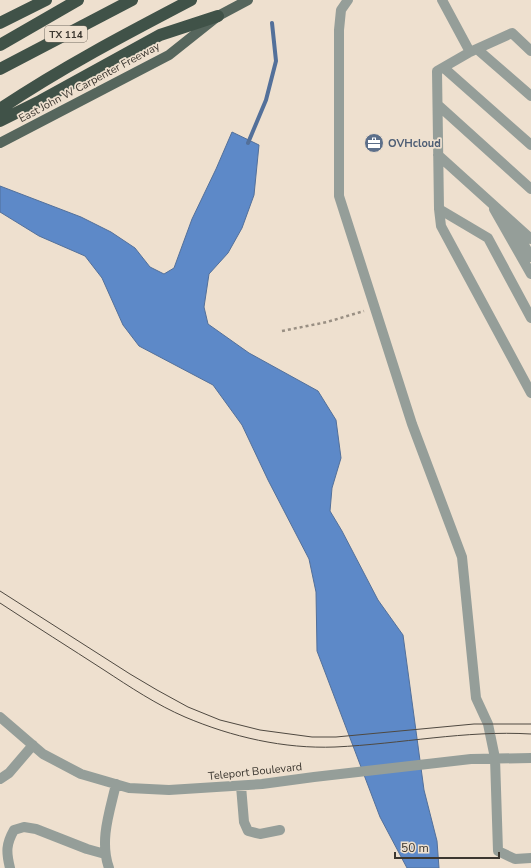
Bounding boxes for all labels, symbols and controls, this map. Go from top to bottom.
road number: TX 114 [45,26,87,42]
street label: East John W Carpenter Freeway [16,39,163,126]
office icon: OVHcloud [363,132,385,154]
place label: OVHcloud [388,136,441,151]
street label: Teleport Boulevard [207,759,303,784]
scale bar [395,834,499,860]
text: 50 m [401,840,429,856]

